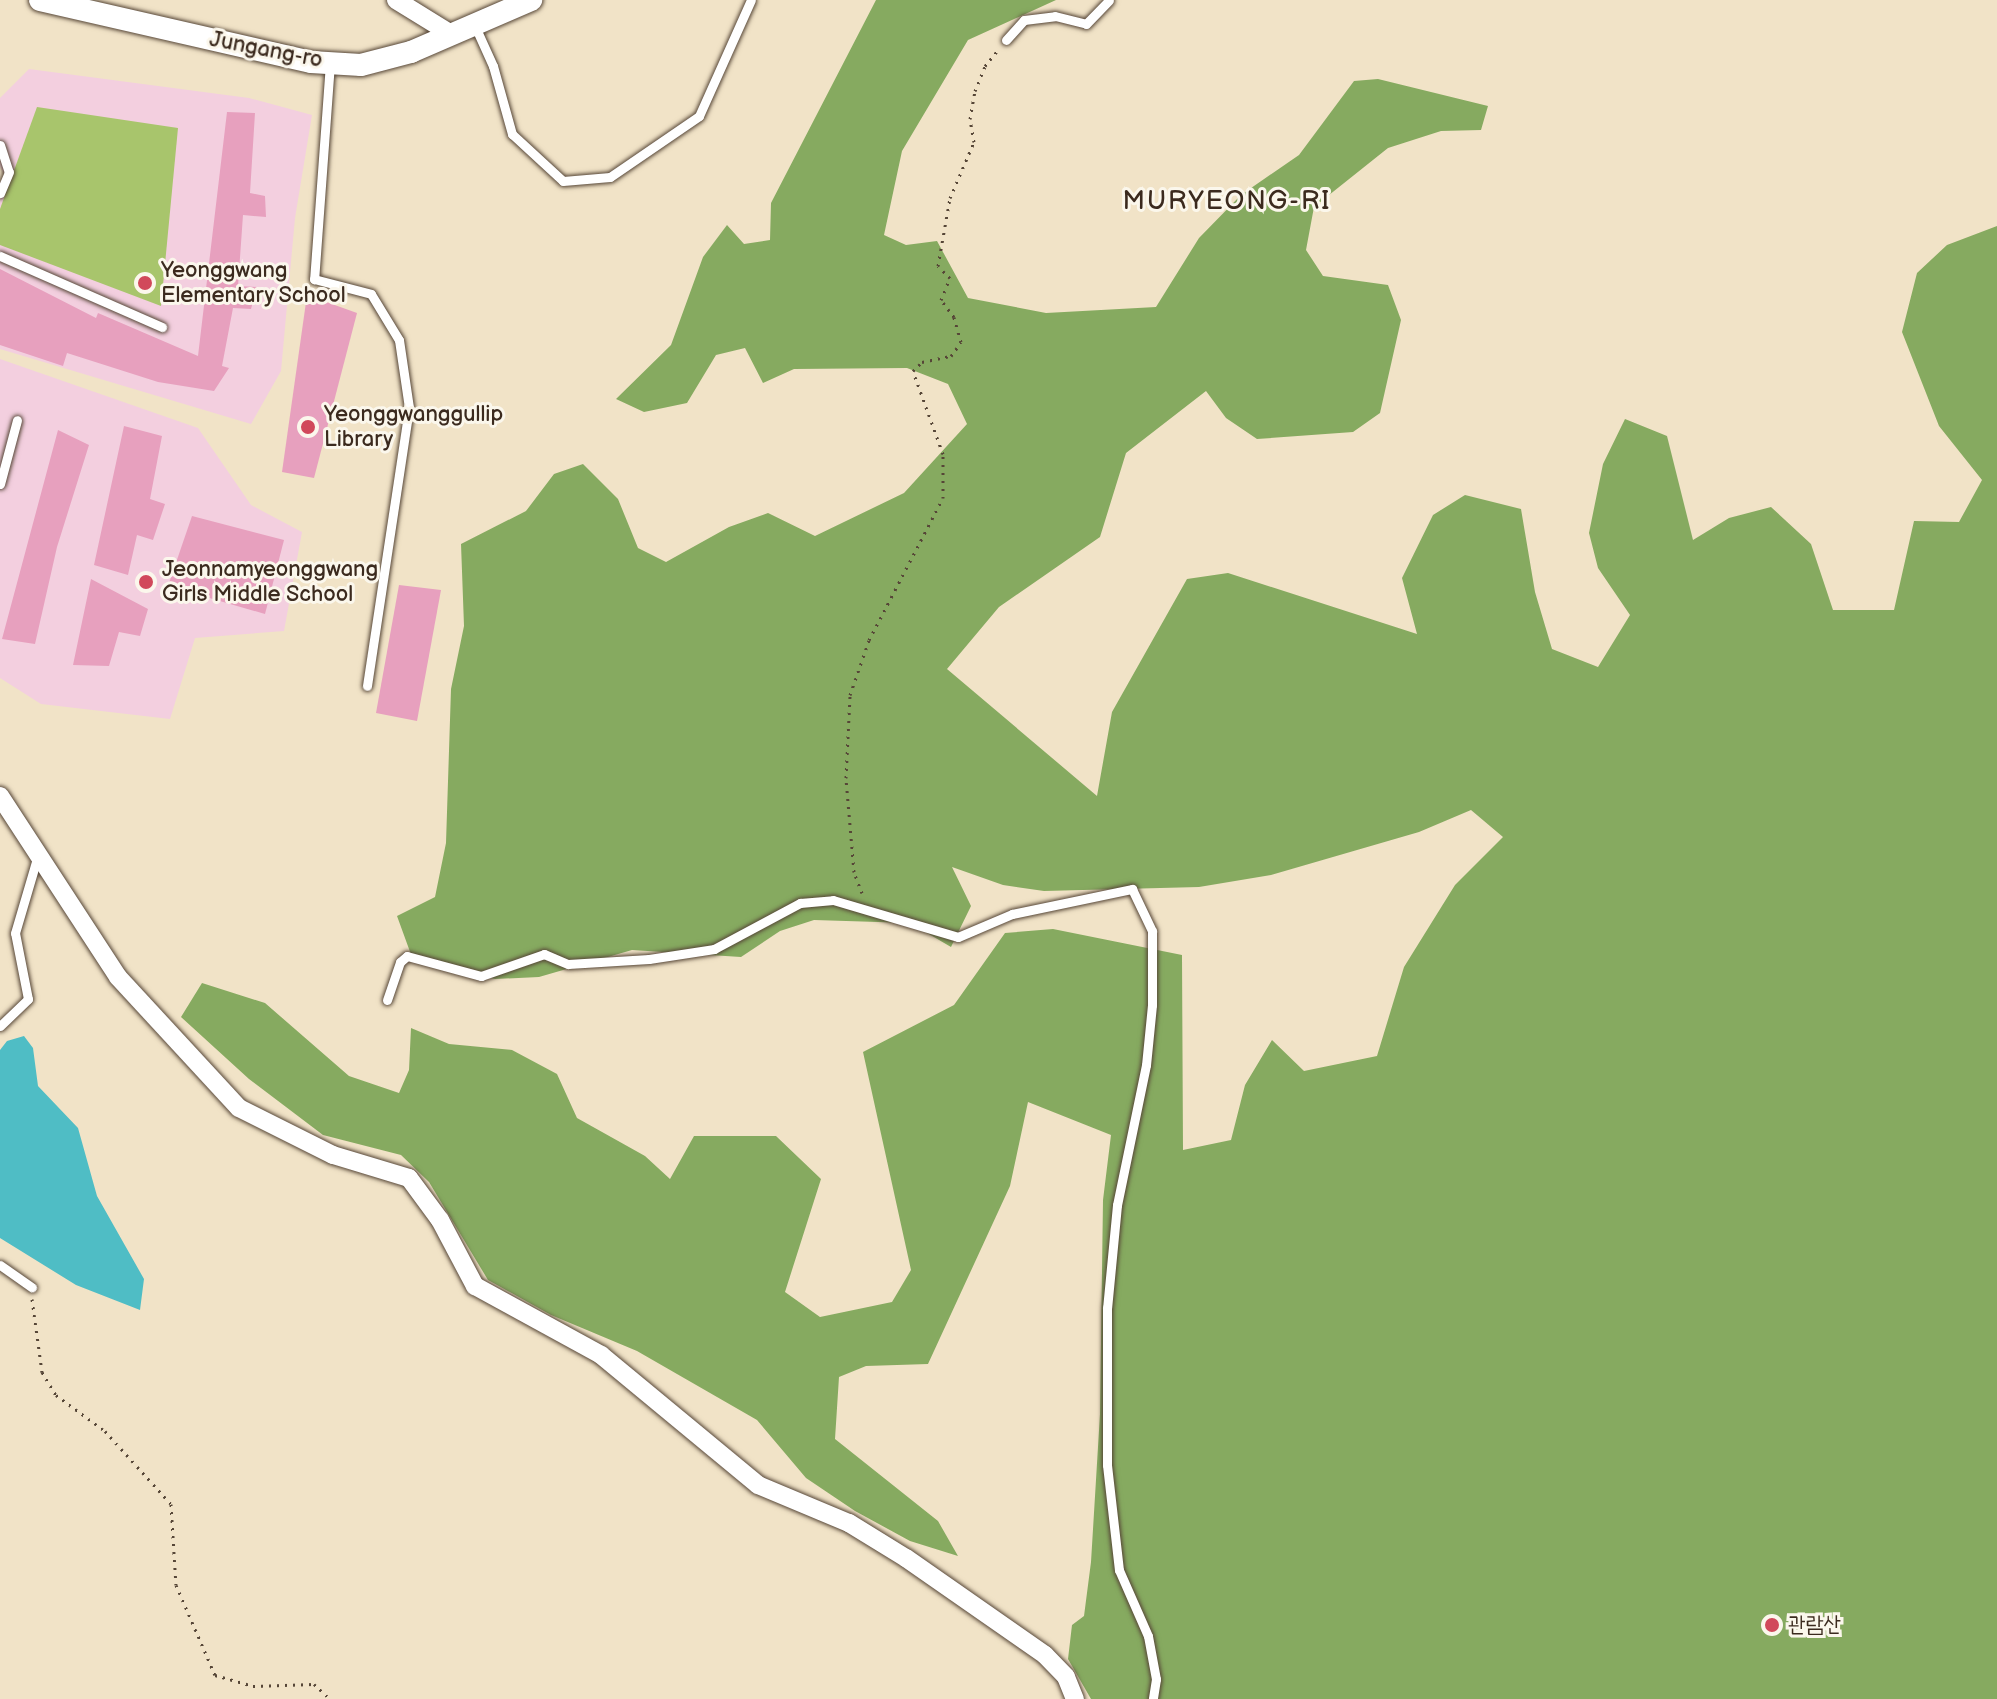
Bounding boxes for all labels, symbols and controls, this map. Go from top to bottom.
street label: Jungang-ro [207,26,325,74]
district label: MURYEONG-RI [1123,186,1331,218]
place label: Yeonggwang Elementary School [161,257,347,308]
marker: Yeonggwang Elementary School [136,274,154,292]
place label: Yeonggwanggullip Library [324,401,503,452]
marker: Yeonggwanggullip Library [299,418,317,436]
place label: Jeonnamyeonggwang Girls Middle School [162,556,378,608]
marker: Jeonnamyeonggwang Girls Middle School [137,573,155,591]
place label: 관람산 [1788,1612,1841,1638]
marker: 관람산 [1763,1616,1781,1634]

